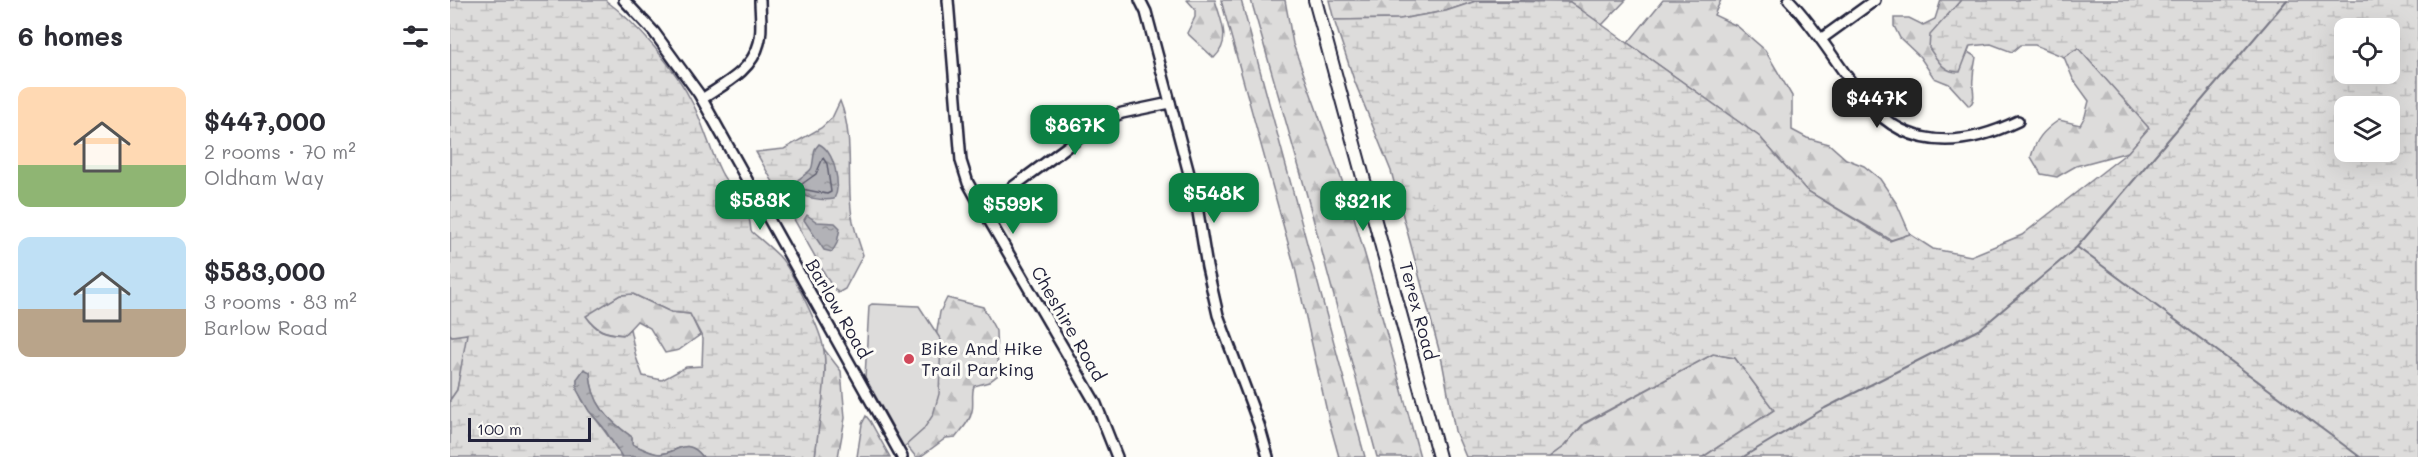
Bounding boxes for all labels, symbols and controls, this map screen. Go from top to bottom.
map controls [2334,18,2400,162]
button: locate [2334,18,2400,84]
text: 6 homes [18,19,123,53]
icon: filters [399,20,432,53]
pin: $447K [1835,78,1919,129]
text: $447K [1846,84,1908,110]
button: layers [2334,96,2400,162]
text: $447,000 [204,104,326,138]
pin: $867K [1033,105,1117,156]
icon: home [66,111,138,183]
text: $867K [1044,111,1106,137]
text: 2 rooms · 70 m² [204,138,356,164]
text: Oldham Way [204,164,324,190]
pin: $548K [1172,173,1256,224]
text: $548K [1183,179,1245,205]
pin: $583K [718,180,802,231]
pin: $321K [1321,181,1405,232]
pin: $599K [971,184,1055,235]
text: $583K [729,186,791,212]
text: $321K [1334,187,1392,213]
text: $599K [982,190,1044,216]
text: $583,000 [204,254,325,288]
street label: Barlow Road [801,254,877,363]
street label: Terex Road [1394,259,1444,363]
icon: home [66,261,138,333]
street label: Cheshire Road [1026,261,1112,386]
text: 3 rooms · 83 m² [204,288,357,314]
text: Barlow Road [204,314,328,340]
place label: Bike And Hike Trail Parking [921,336,1043,381]
marker: Bike And Hike Trail Parking [902,352,916,366]
scale bar [468,415,591,442]
text: 100 m [477,418,522,439]

